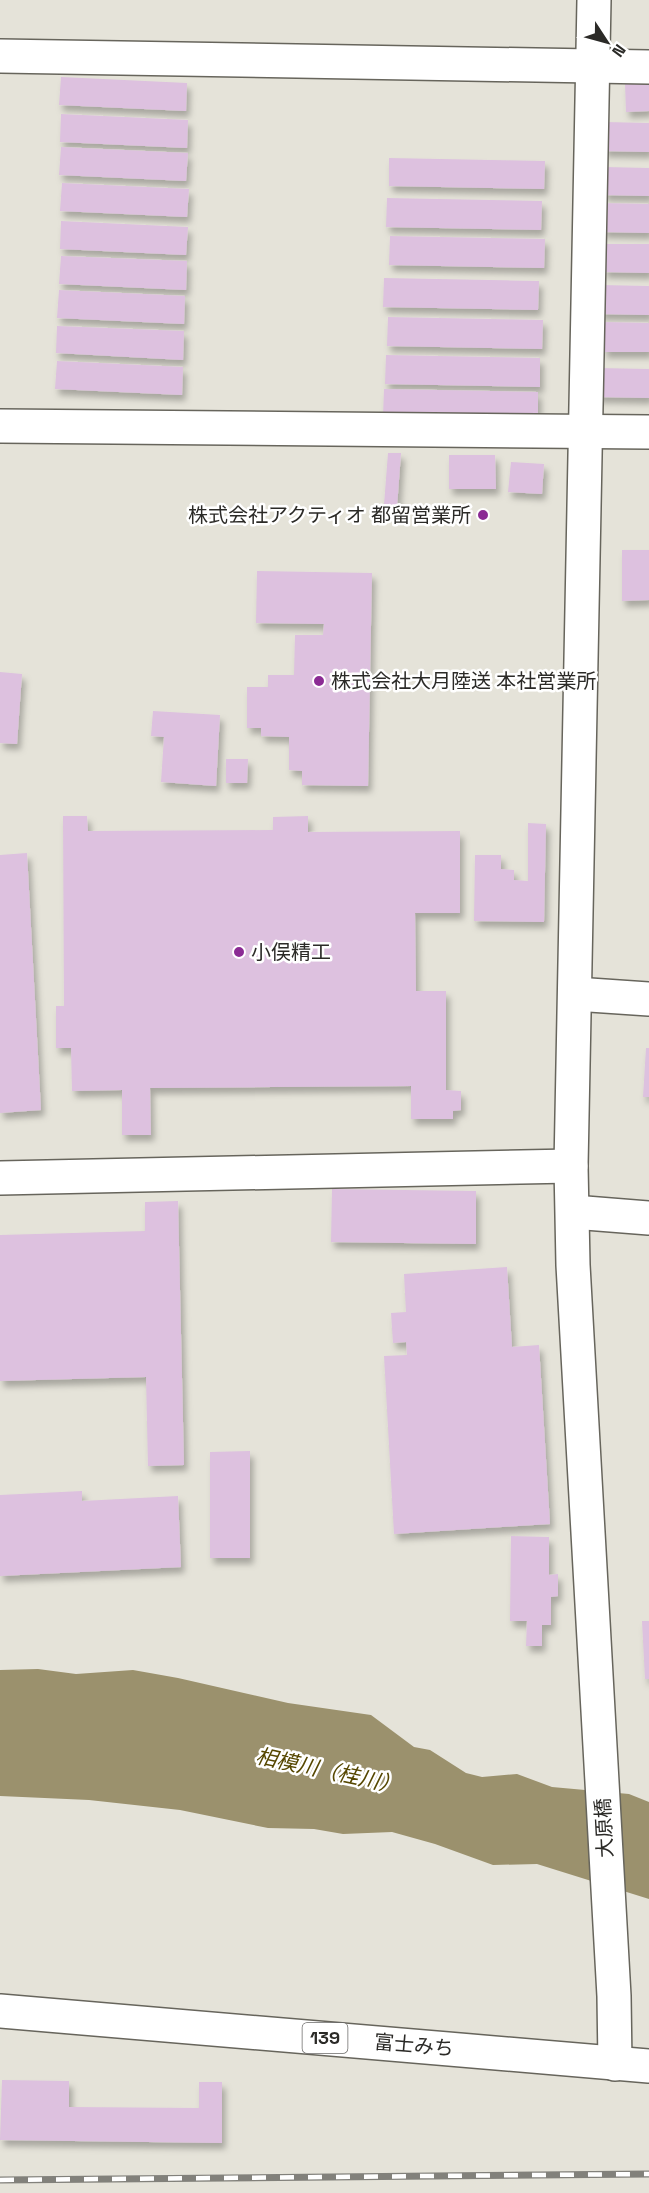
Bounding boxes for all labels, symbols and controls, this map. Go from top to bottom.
north arrow [577,12,637,72]
text: N [607,40,630,61]
place label: 株式会社アクティオ 都留営業所 [188,502,471,528]
marker: 株式会社アクティオ 都留営業所 [476,508,490,522]
place label: 株式会社大月陸送 本社営業所 [331,668,596,694]
marker: 株式会社大月陸送 本社営業所 [312,674,326,688]
place label: 小俣精工 [251,939,331,965]
marker: 小俣精工 [232,945,246,959]
water label: 相模川（桂川） [253,1742,403,1799]
street label: 大原橋 [589,1797,619,1859]
road number: 139 [302,2023,348,2053]
street label: 富士みち [373,2029,455,2061]

